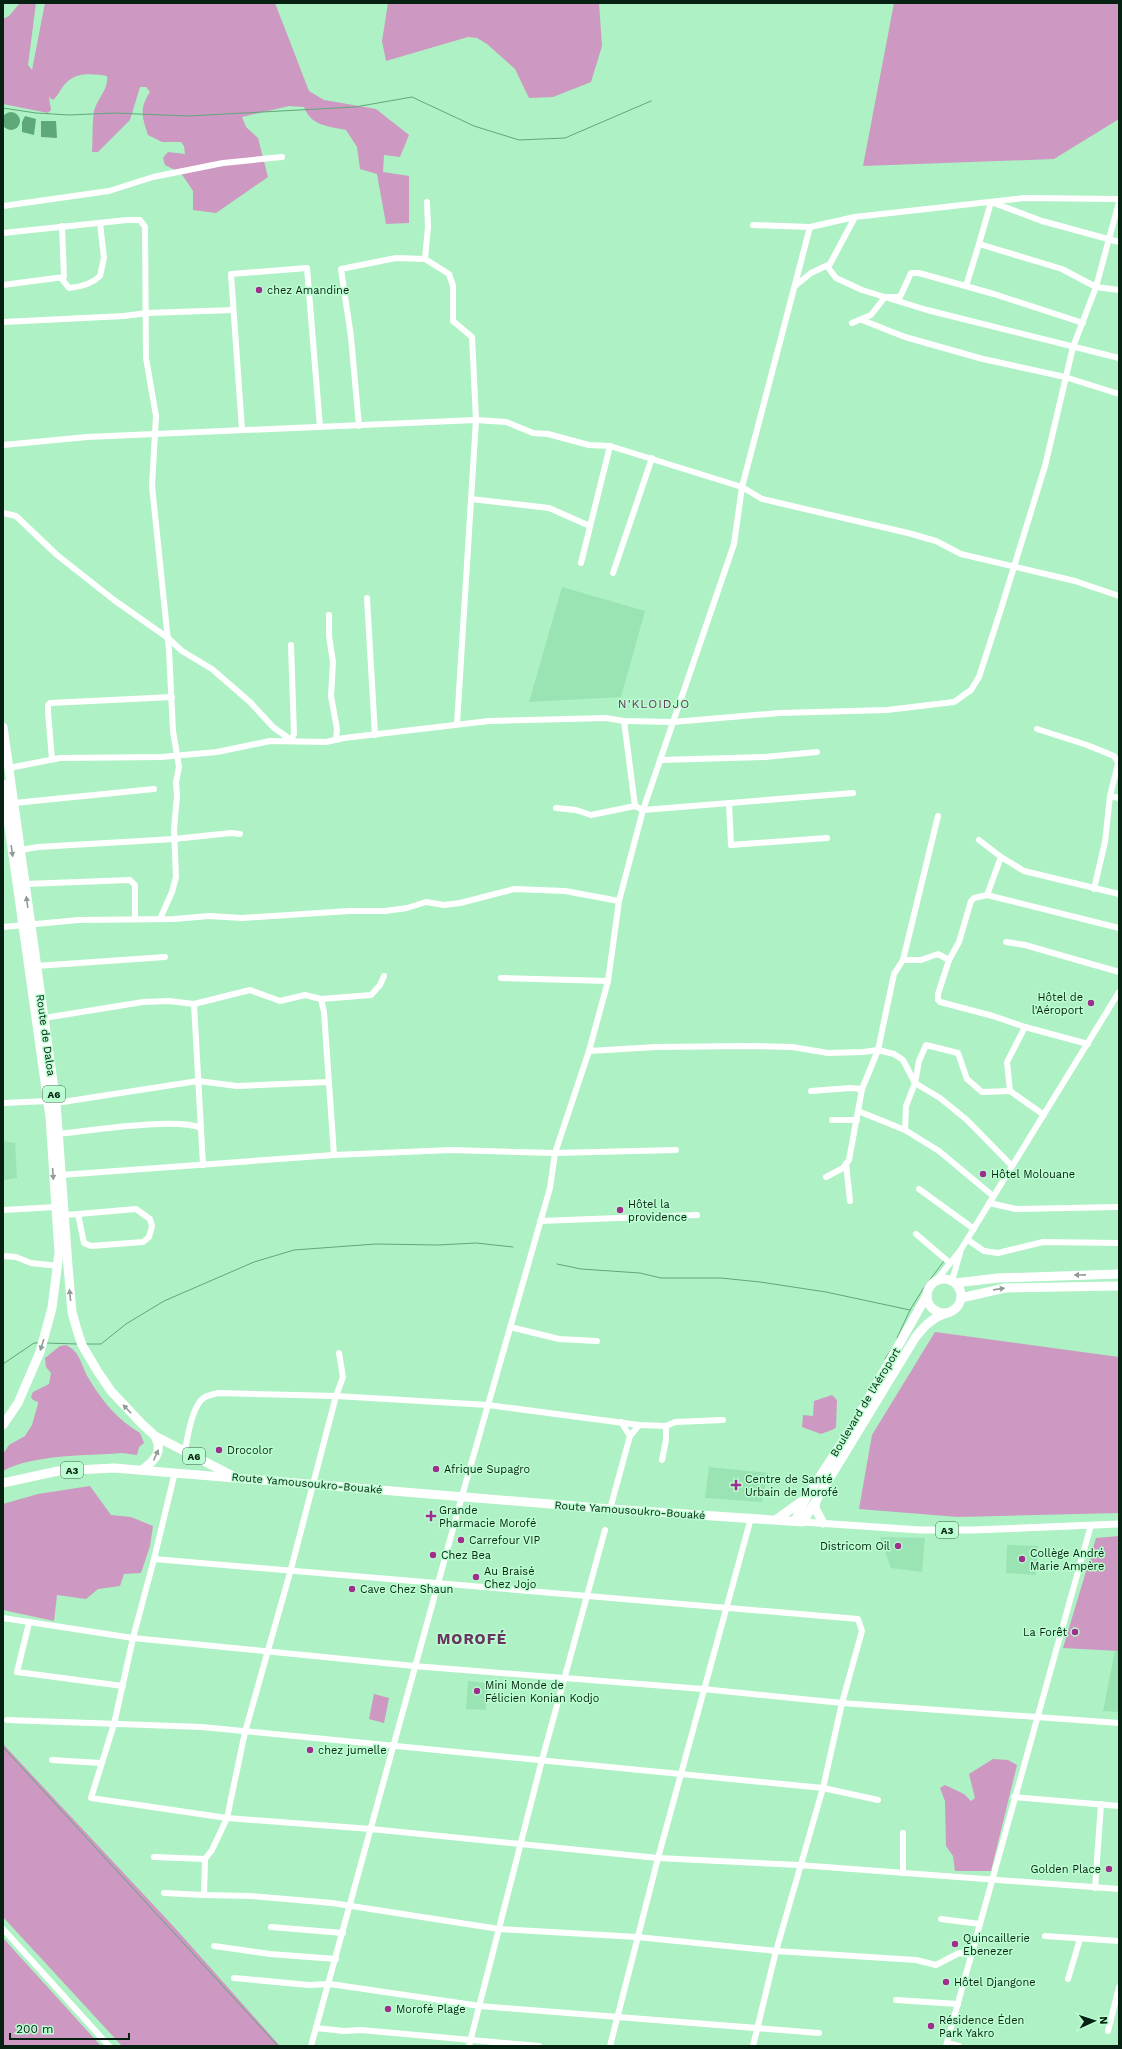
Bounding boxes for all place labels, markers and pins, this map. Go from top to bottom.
place label: chez Amandine [267,284,349,297]
marker: chez Amandine [254,285,264,295]
place label: Hôtel de l'Aéroport [1032,991,1083,1017]
marker: Hôtel de l'Aéroport [1086,998,1096,1008]
place label: Hôtel Molouane [991,1168,1075,1181]
marker: Hôtel Molouane [978,1169,988,1179]
place label: Hôtel la providence [628,1198,687,1224]
marker: Hôtel la providence [615,1205,625,1215]
place label: Drocolor [227,1444,274,1457]
marker: Drocolor [214,1445,224,1455]
place label: Afrique Supagro [444,1463,530,1476]
marker: Afrique Supagro [431,1464,441,1474]
place label: Centre de Santé Urbain de Morofé [745,1473,838,1499]
marker: Centre de Santé Urbain de Morofé [730,1479,742,1491]
place label: Grande Pharmacie Morofé [439,1504,536,1530]
marker: Grande Pharmacie Morofé [426,1511,436,1521]
place label: Carrefour VIP [469,1534,540,1547]
marker: Carrefour VIP [456,1535,466,1545]
place label: Districom Oil [820,1540,891,1553]
marker: Districom Oil [893,1541,903,1551]
place label: Collège André Marie Ampère [1030,1547,1104,1573]
place label: Chez Bea [441,1549,491,1562]
marker: Chez Bea [428,1550,438,1560]
marker: Collège André Marie Ampère [1017,1554,1027,1564]
place label: Au Braisé Chez Jojo [484,1565,536,1591]
marker: Au Braisé Chez Jojo [471,1572,481,1582]
place label: Cave Chez Shaun [360,1583,453,1596]
marker: Cave Chez Shaun [347,1584,357,1594]
place label: La Forêt [1023,1626,1067,1639]
marker: La Forêt [1070,1627,1080,1637]
place label: Mini Monde de Félicien Konian Kodjo [485,1679,599,1705]
marker: Mini Monde de Félicien Konian Kodjo [472,1686,482,1696]
place label: chez jumelle [318,1744,387,1757]
marker: chez jumelle [305,1745,315,1755]
place label: Golden Place [1030,1863,1101,1876]
marker: Golden Place [1104,1864,1114,1874]
place label: Quincaillerie Ebenezer [963,1932,1030,1958]
marker: Quincaillerie Ebenezer [950,1939,960,1949]
place label: Hôtel Djangone [954,1976,1036,1989]
marker: Hôtel Djangone [941,1977,951,1987]
place label: Morofé Plage [396,2003,466,2016]
marker: Morofé Plage [383,2004,393,2014]
place label: Résidence Éden Park Yakro [939,2013,1024,2040]
marker: Résidence Éden Park Yakro [926,2021,936,2031]

